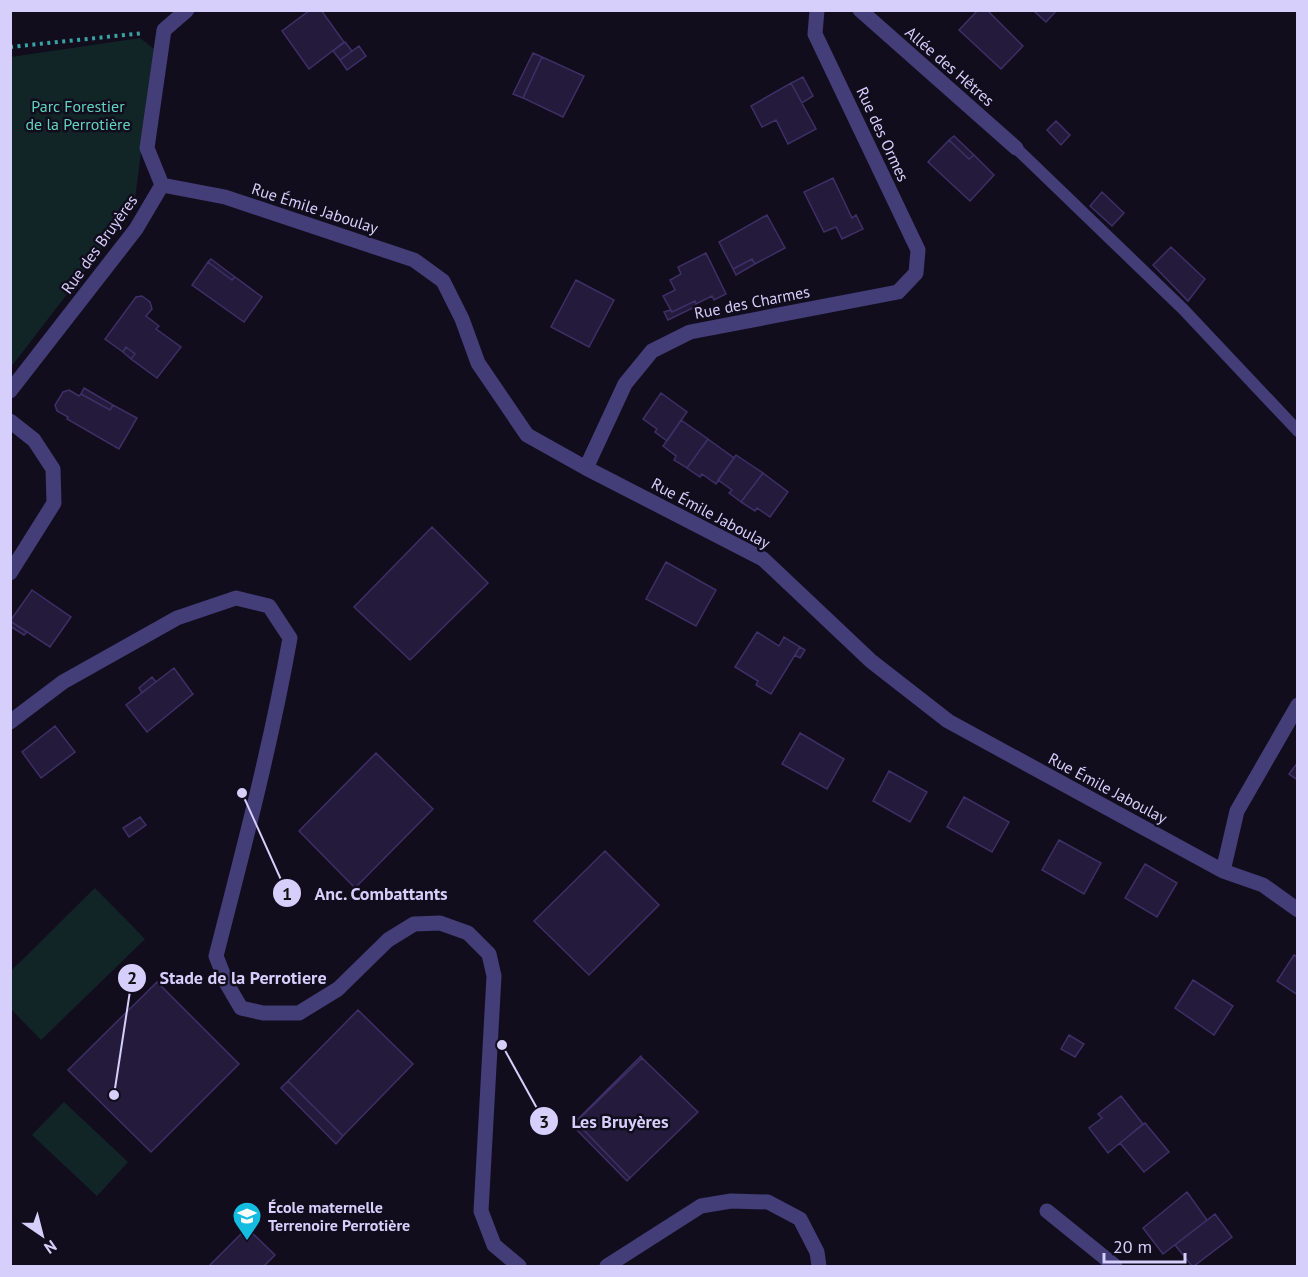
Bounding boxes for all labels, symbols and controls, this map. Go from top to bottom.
street label: Allée des Hêtres [901,22,999,110]
street label: Rue des Ormes [852,83,914,185]
park label: Parc Forestier de la Perrotière [25,96,131,134]
street label: Rue Émile Jaboulay [249,178,381,238]
street label: Rue des Bruyères [56,190,142,297]
street label: Rue des Charmes [693,281,812,323]
street label: Rue Émile Jaboulay [648,473,774,553]
street label: Rue Émile Jaboulay [1045,748,1171,828]
callout: Anc. Combattants [272,875,460,911]
text: 1 [282,882,292,905]
text: Anc. Combattants [314,882,448,905]
callout: Stade de la Perrotiere [117,960,338,996]
text: 2 [127,966,137,989]
text: Stade de la Perrotiere [159,966,327,989]
callout: Les Bruyères [529,1103,680,1139]
text: 3 [539,1110,549,1133]
text: Les Bruyères [571,1110,669,1133]
place label: École maternelle Terrenoire Perrotière [268,1197,410,1235]
school or university icon: École maternelle Terrenoire Perrotière [231,1200,263,1242]
north arrow [12,1205,72,1265]
scale bar [1104,1226,1185,1264]
text: 20 m [1113,1235,1152,1258]
text: N [41,1236,61,1258]

